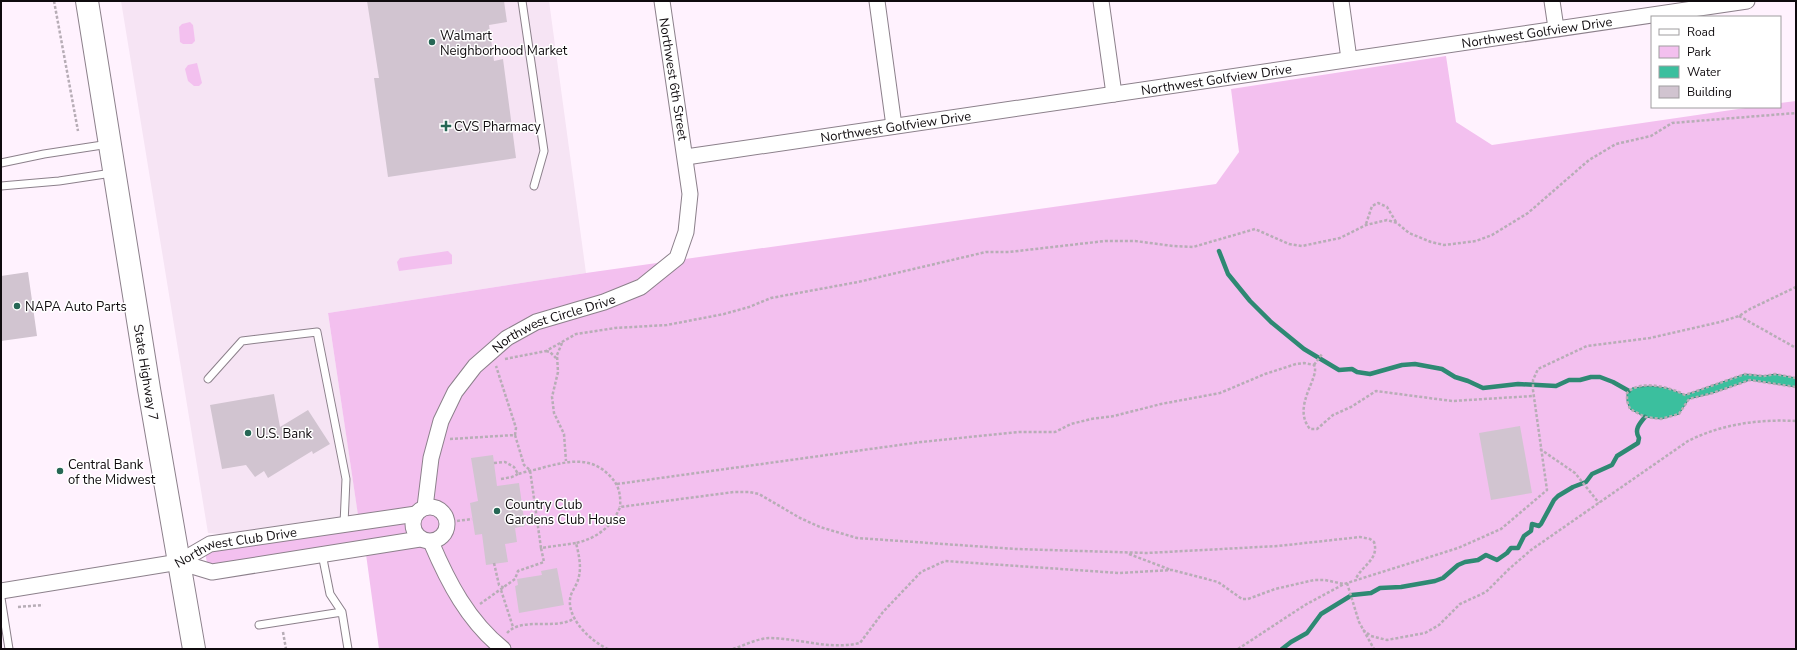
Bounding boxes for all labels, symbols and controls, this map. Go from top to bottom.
street label: Northwest Golfview Drive [1460,13,1614,53]
street label: Northwest 6th Street [654,16,692,142]
legend [1651,16,1781,108]
text: Road [1687,24,1715,40]
place label: Walmart Neighborhood Market [440,27,568,60]
marker: Walmart Neighborhood Market [427,37,437,47]
text: Park [1687,44,1712,60]
street label: Northwest Golfview Drive [1140,60,1293,100]
text: Water [1687,64,1721,80]
text: Building [1687,84,1732,100]
street label: Northwest Golfview Drive [819,107,972,147]
place label: CVS Pharmacy [454,118,541,136]
marker: CVS Pharmacy [441,121,451,131]
street label: Northwest Circle Drive [488,290,618,357]
place label: NAPA Auto Parts [25,298,127,316]
marker: NAPA Auto Parts [12,301,22,311]
street label: State Highway 7 [129,323,162,422]
place label: U.S. Bank [256,425,313,443]
marker: U.S. Bank [243,428,253,438]
place label: Central Bank of the Midwest [68,456,156,489]
marker: Central Bank of the Midwest [55,466,65,476]
place label: Country Club Gardens Club House [505,496,626,529]
marker: Country Club Gardens Club House [492,506,502,516]
street label: Northwest Club Drive [172,523,298,573]

